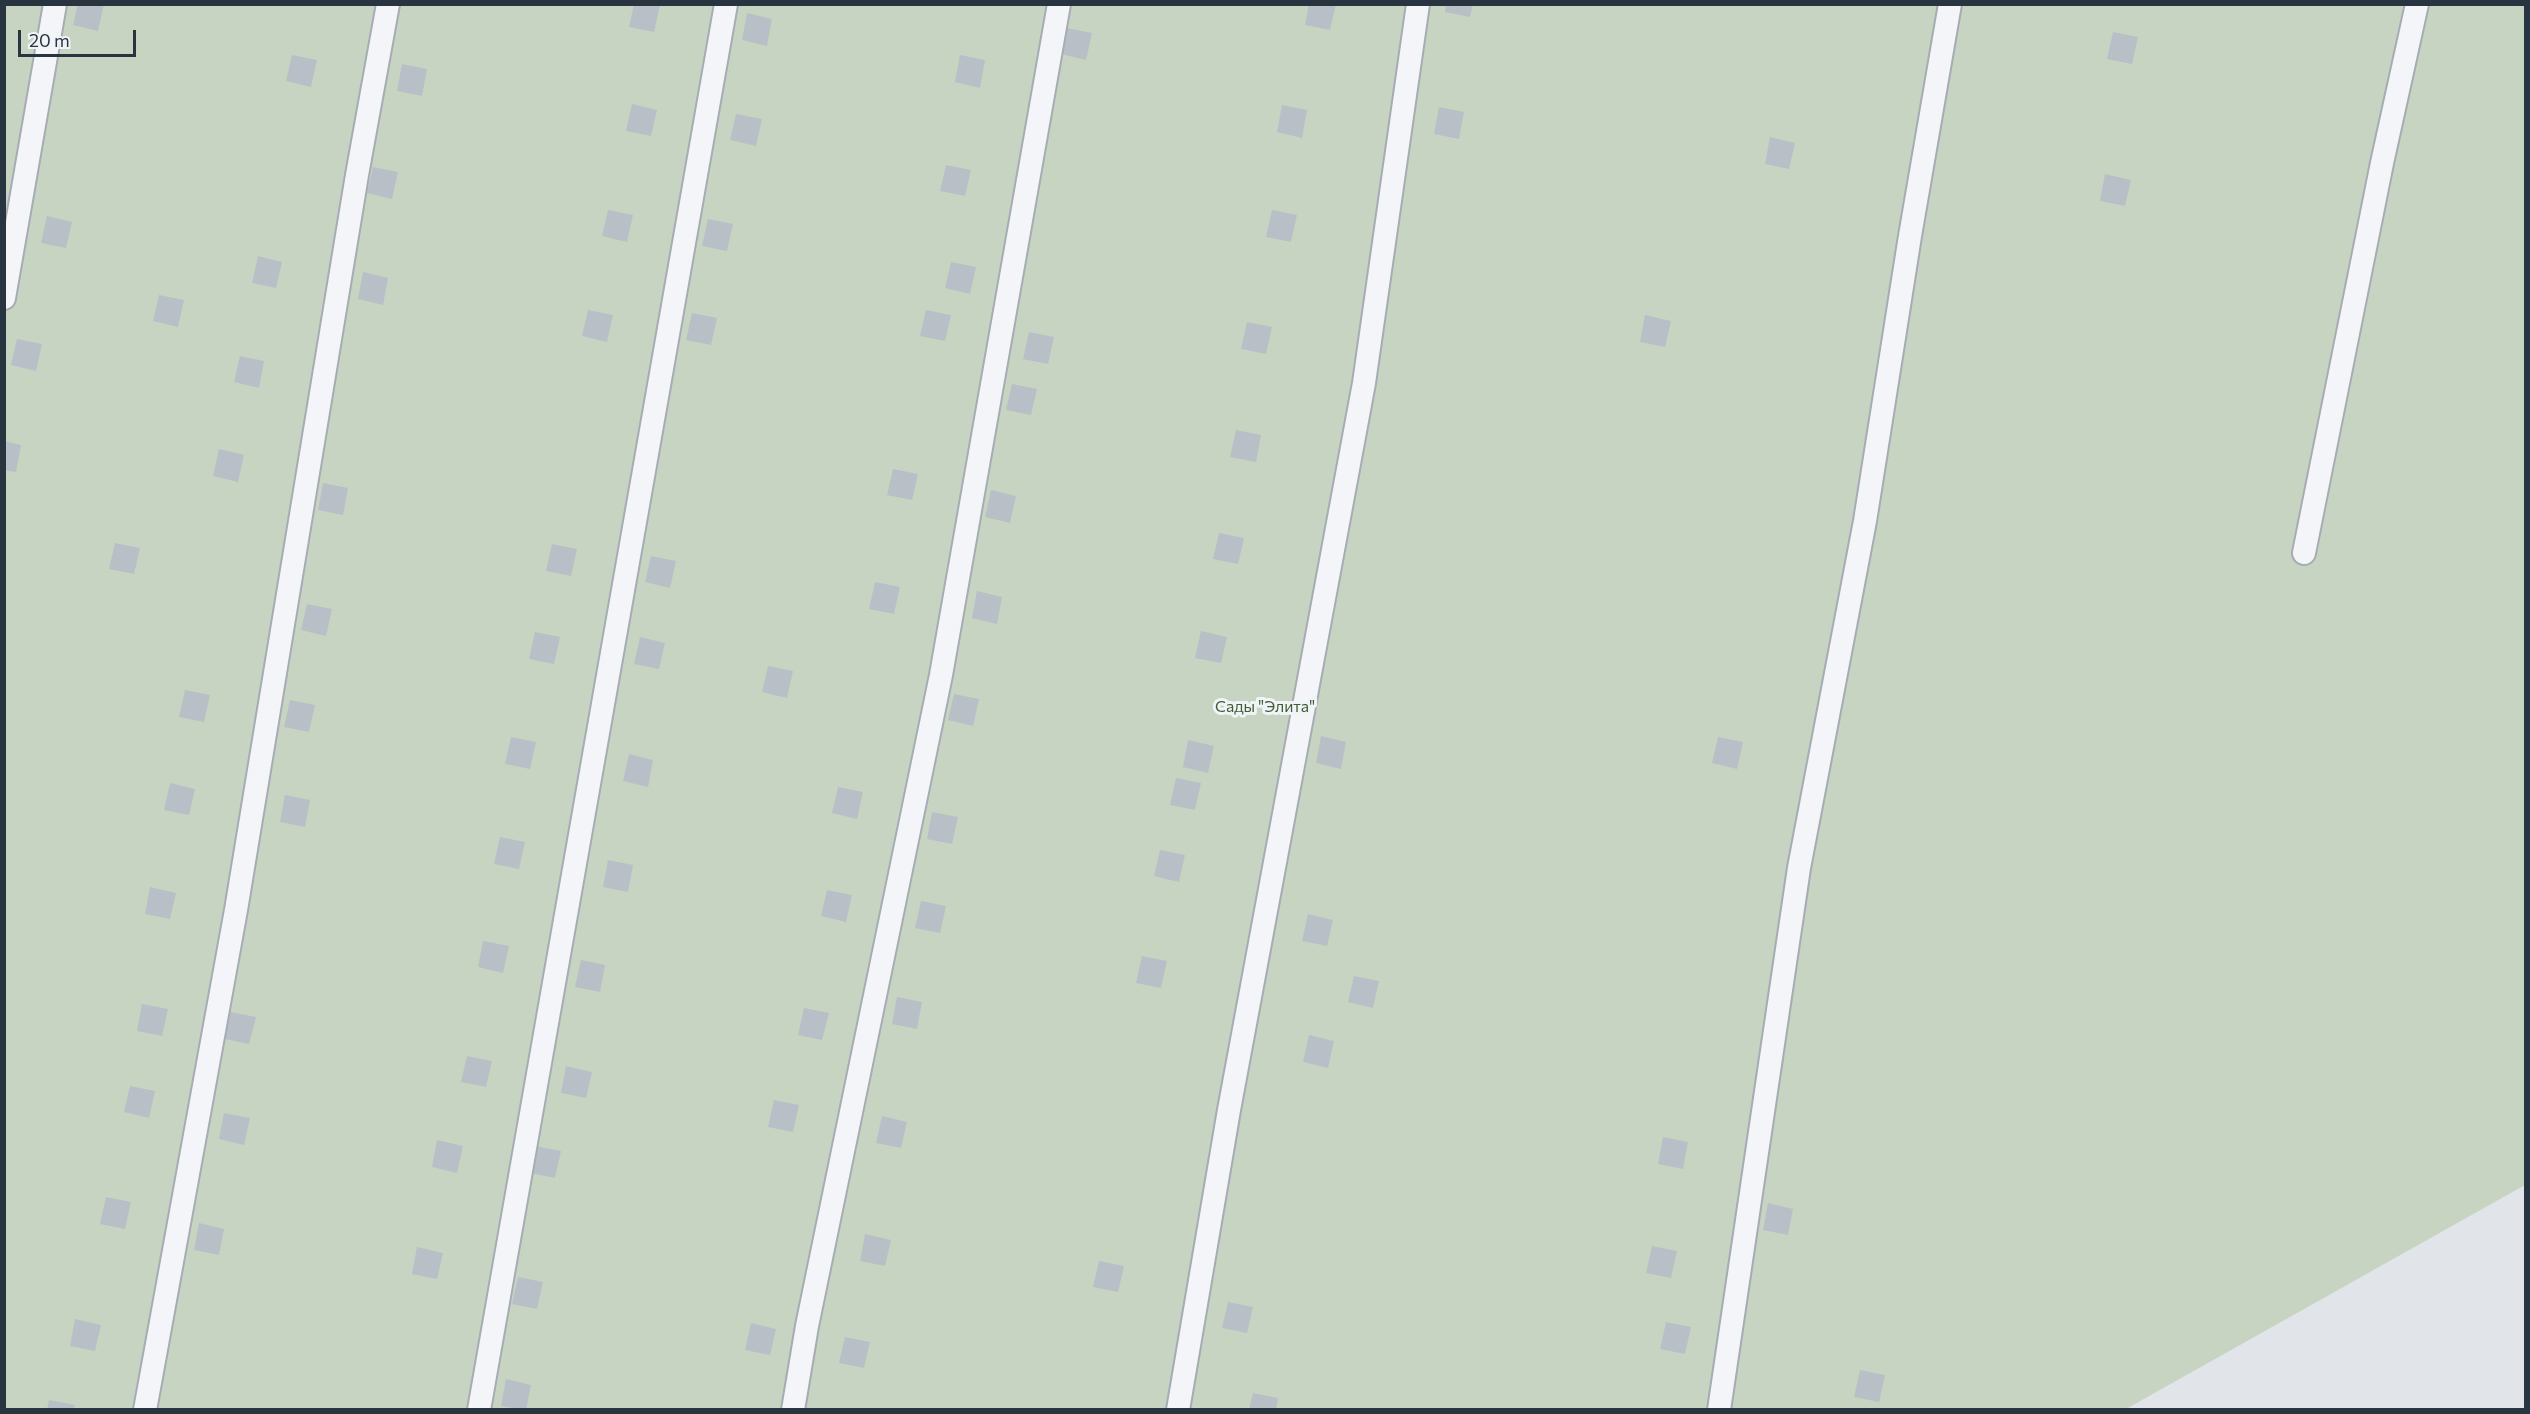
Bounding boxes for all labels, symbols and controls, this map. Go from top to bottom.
scale bar [21,18,140,56]
text: 20 m [29,29,70,51]
park label: Сады "Элита" [1215,697,1315,717]

